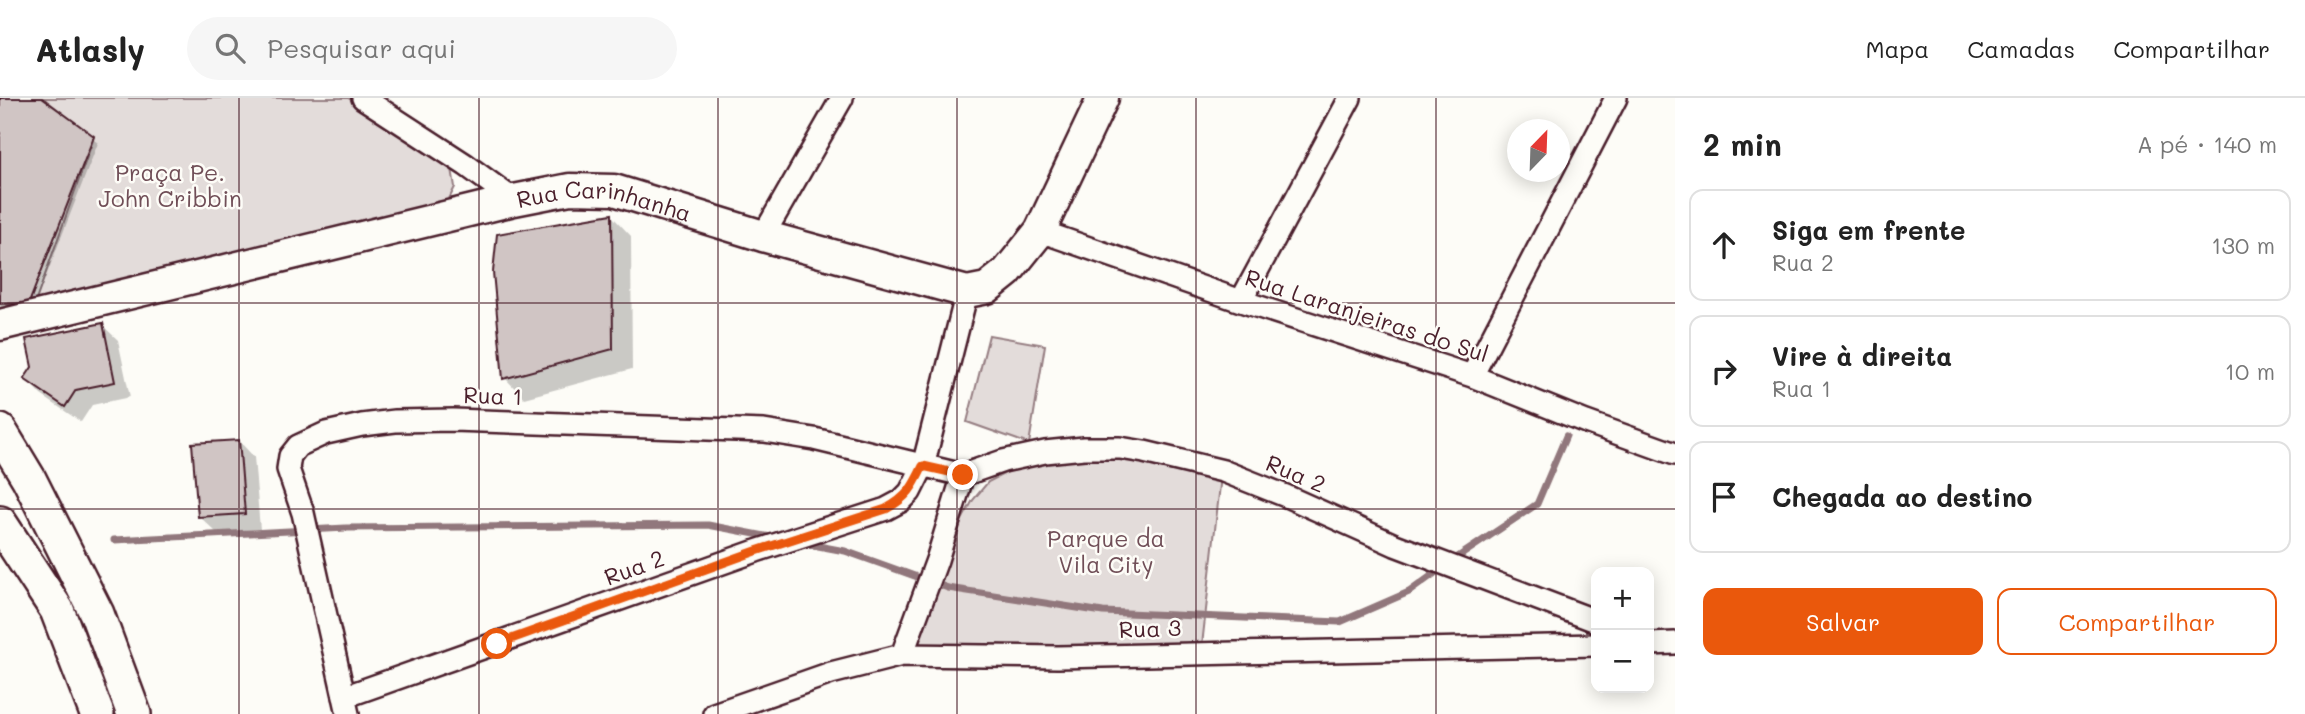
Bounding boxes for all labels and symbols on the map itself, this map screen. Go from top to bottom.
north arrow [1507,119,1570,182]
park label: Praça Pe. John Cribbin [98,157,242,213]
street label: Rua Carinhanha [514,174,695,228]
street label: Rua Laranjeiras do Sul [1241,261,1493,369]
street label: Rua 1 [463,379,523,411]
street label: Rua 2 [1262,447,1330,499]
route end [947,459,978,490]
park label: Parque da Vila City [1047,523,1165,579]
street label: Rua 2 [600,542,668,592]
street label: Rua 3 [1118,612,1182,644]
route start [481,628,512,659]

